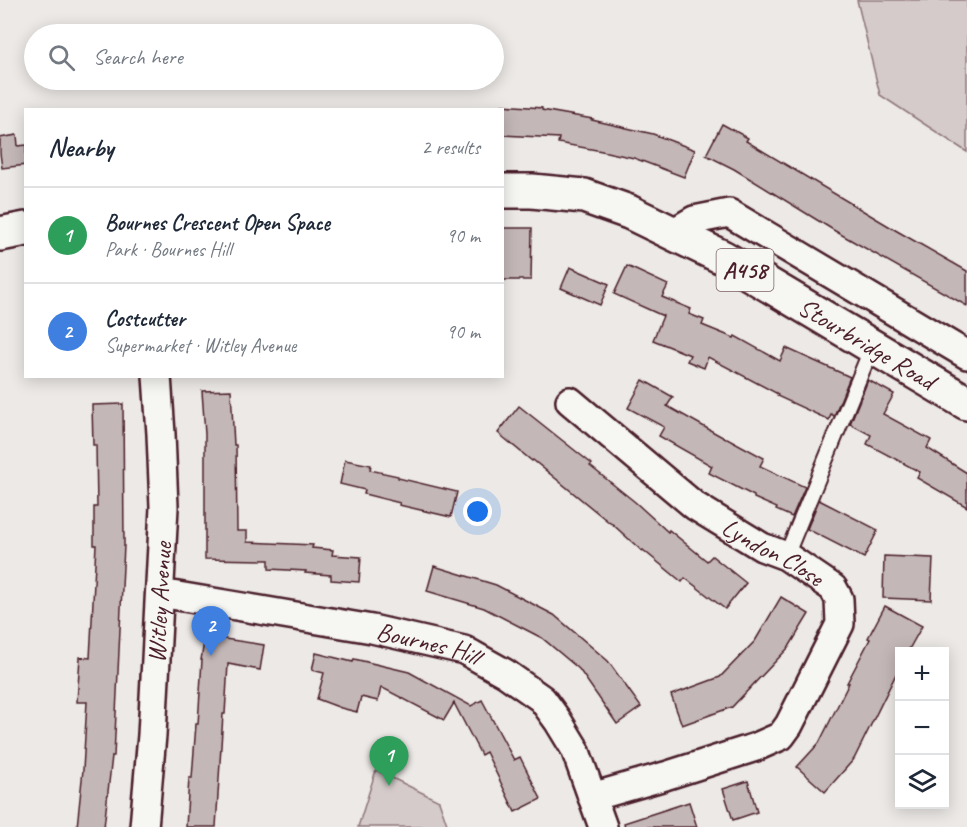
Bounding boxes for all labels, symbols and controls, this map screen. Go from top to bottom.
search box [24,24,504,90]
icon: search [45,41,78,74]
text: Search here [93,43,183,71]
text: Nearby [48,131,113,164]
text: 2 results [421,135,480,160]
text: Bournes Crescent Open Space [105,209,330,237]
text: 1 [63,223,72,248]
text: 90 m [446,223,480,248]
text: Park · Bournes Hill [105,237,231,262]
road number: A458 [716,249,774,291]
street label: Stourbridge Road [792,290,944,399]
text: Costcutter [105,305,185,333]
text: 2 [63,319,72,344]
text: 90 m [446,319,480,344]
text: Supermarket · Witley Avenue [105,333,296,358]
your location [463,497,492,526]
street label: Lyndon Close [716,511,831,595]
street label: Witley Avenue [140,540,179,664]
pin: 2 [192,606,230,656]
street label: Bournes Hill [373,615,490,675]
map controls [895,647,949,809]
button: + [895,647,949,701]
button: − [895,701,949,755]
pin: 1 [370,736,408,786]
button: layers [895,755,949,809]

